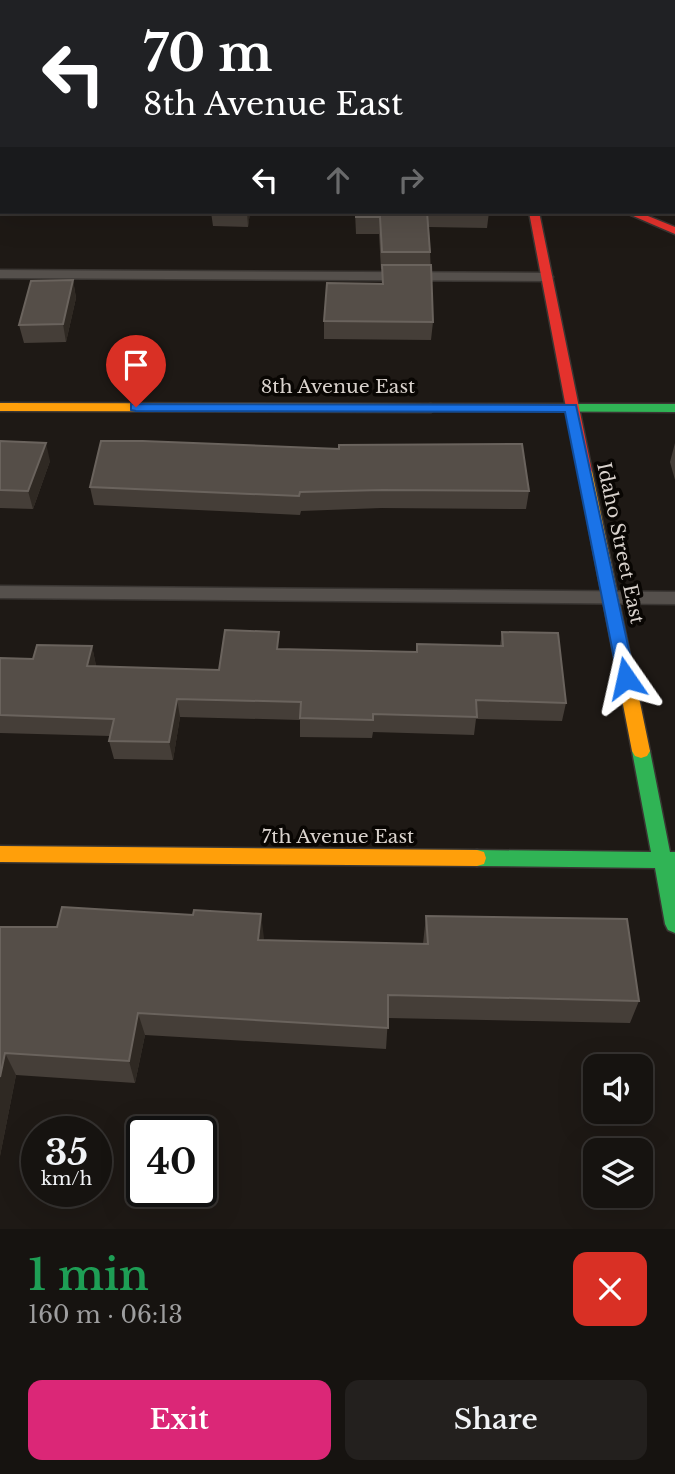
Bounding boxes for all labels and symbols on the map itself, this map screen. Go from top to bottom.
pin [106,335,166,407]
street label: 8th Avenue East [261,375,416,398]
street label: Idaho Street East [592,460,649,627]
position arrow [589,641,663,715]
street label: 7th Avenue East [262,825,415,848]
speed limit sign: 40 [126,1116,217,1207]

